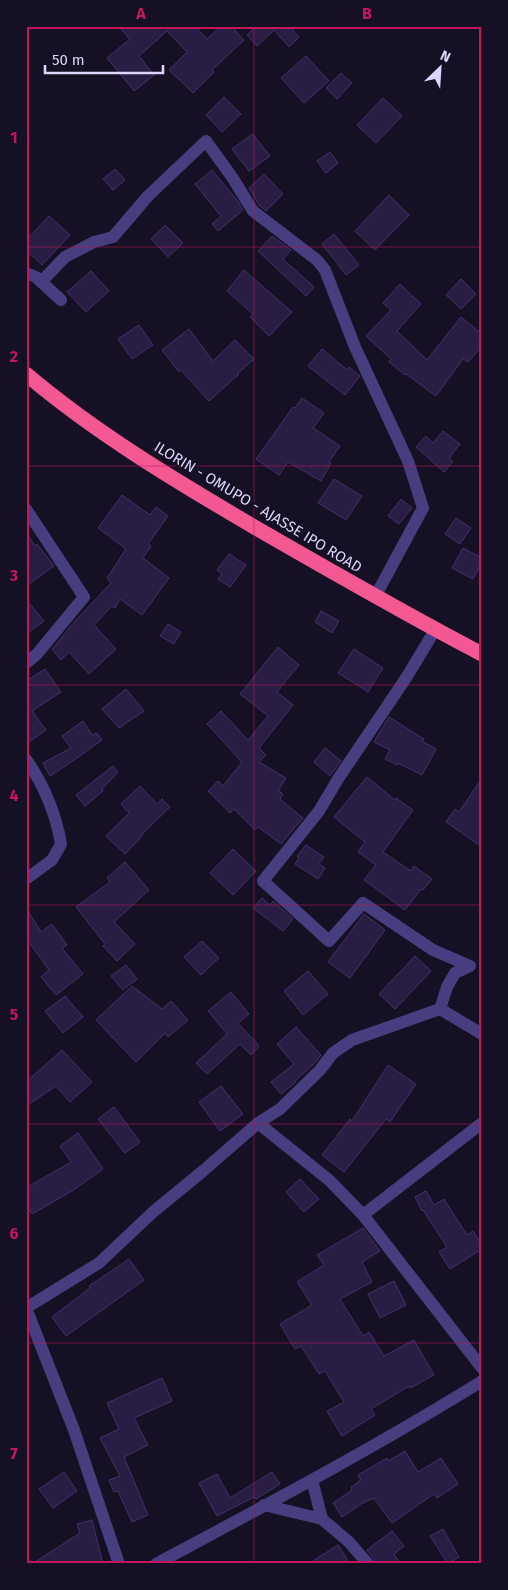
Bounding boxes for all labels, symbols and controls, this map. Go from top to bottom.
text: A [135,4,146,23]
text: B [362,4,372,23]
scale bar [45,42,162,74]
north arrow [416,42,466,92]
text: N [437,47,453,66]
text: 50 m [52,51,85,69]
text: 1 [10,128,18,147]
text: 2 [10,347,18,366]
street label: ILORIN - OMUPO - AJASSE IPO ROAD [151,438,365,576]
text: 3 [9,566,18,585]
text: 4 [9,786,19,805]
text: 5 [10,1005,19,1024]
text: 6 [9,1224,19,1243]
text: 7 [10,1444,18,1463]

